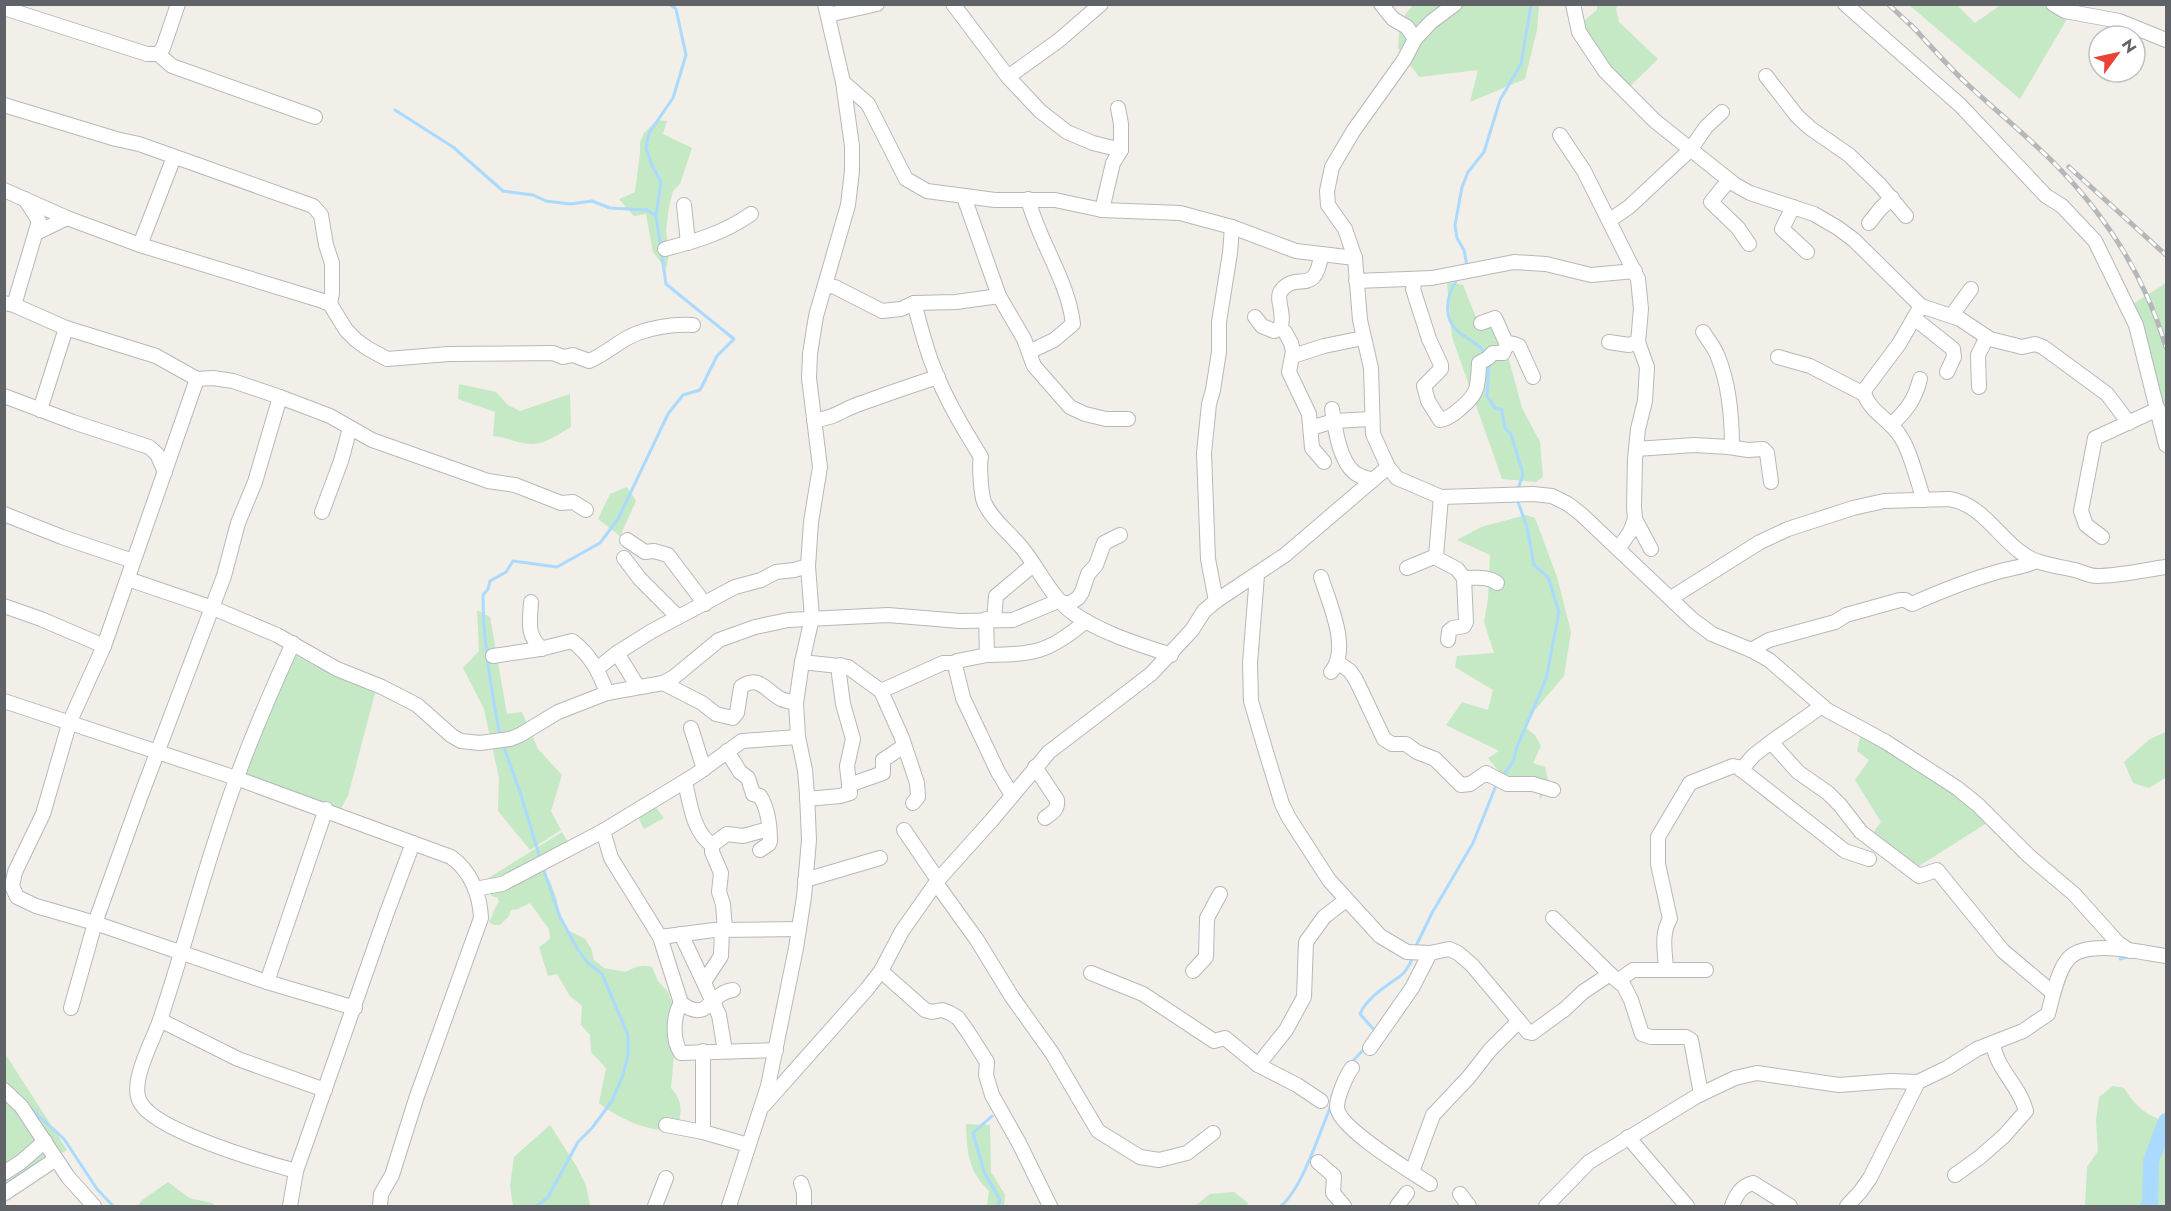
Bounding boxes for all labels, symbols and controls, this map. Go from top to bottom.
north arrow [2087,24,2147,84]
text: N [2116,35,2142,58]

